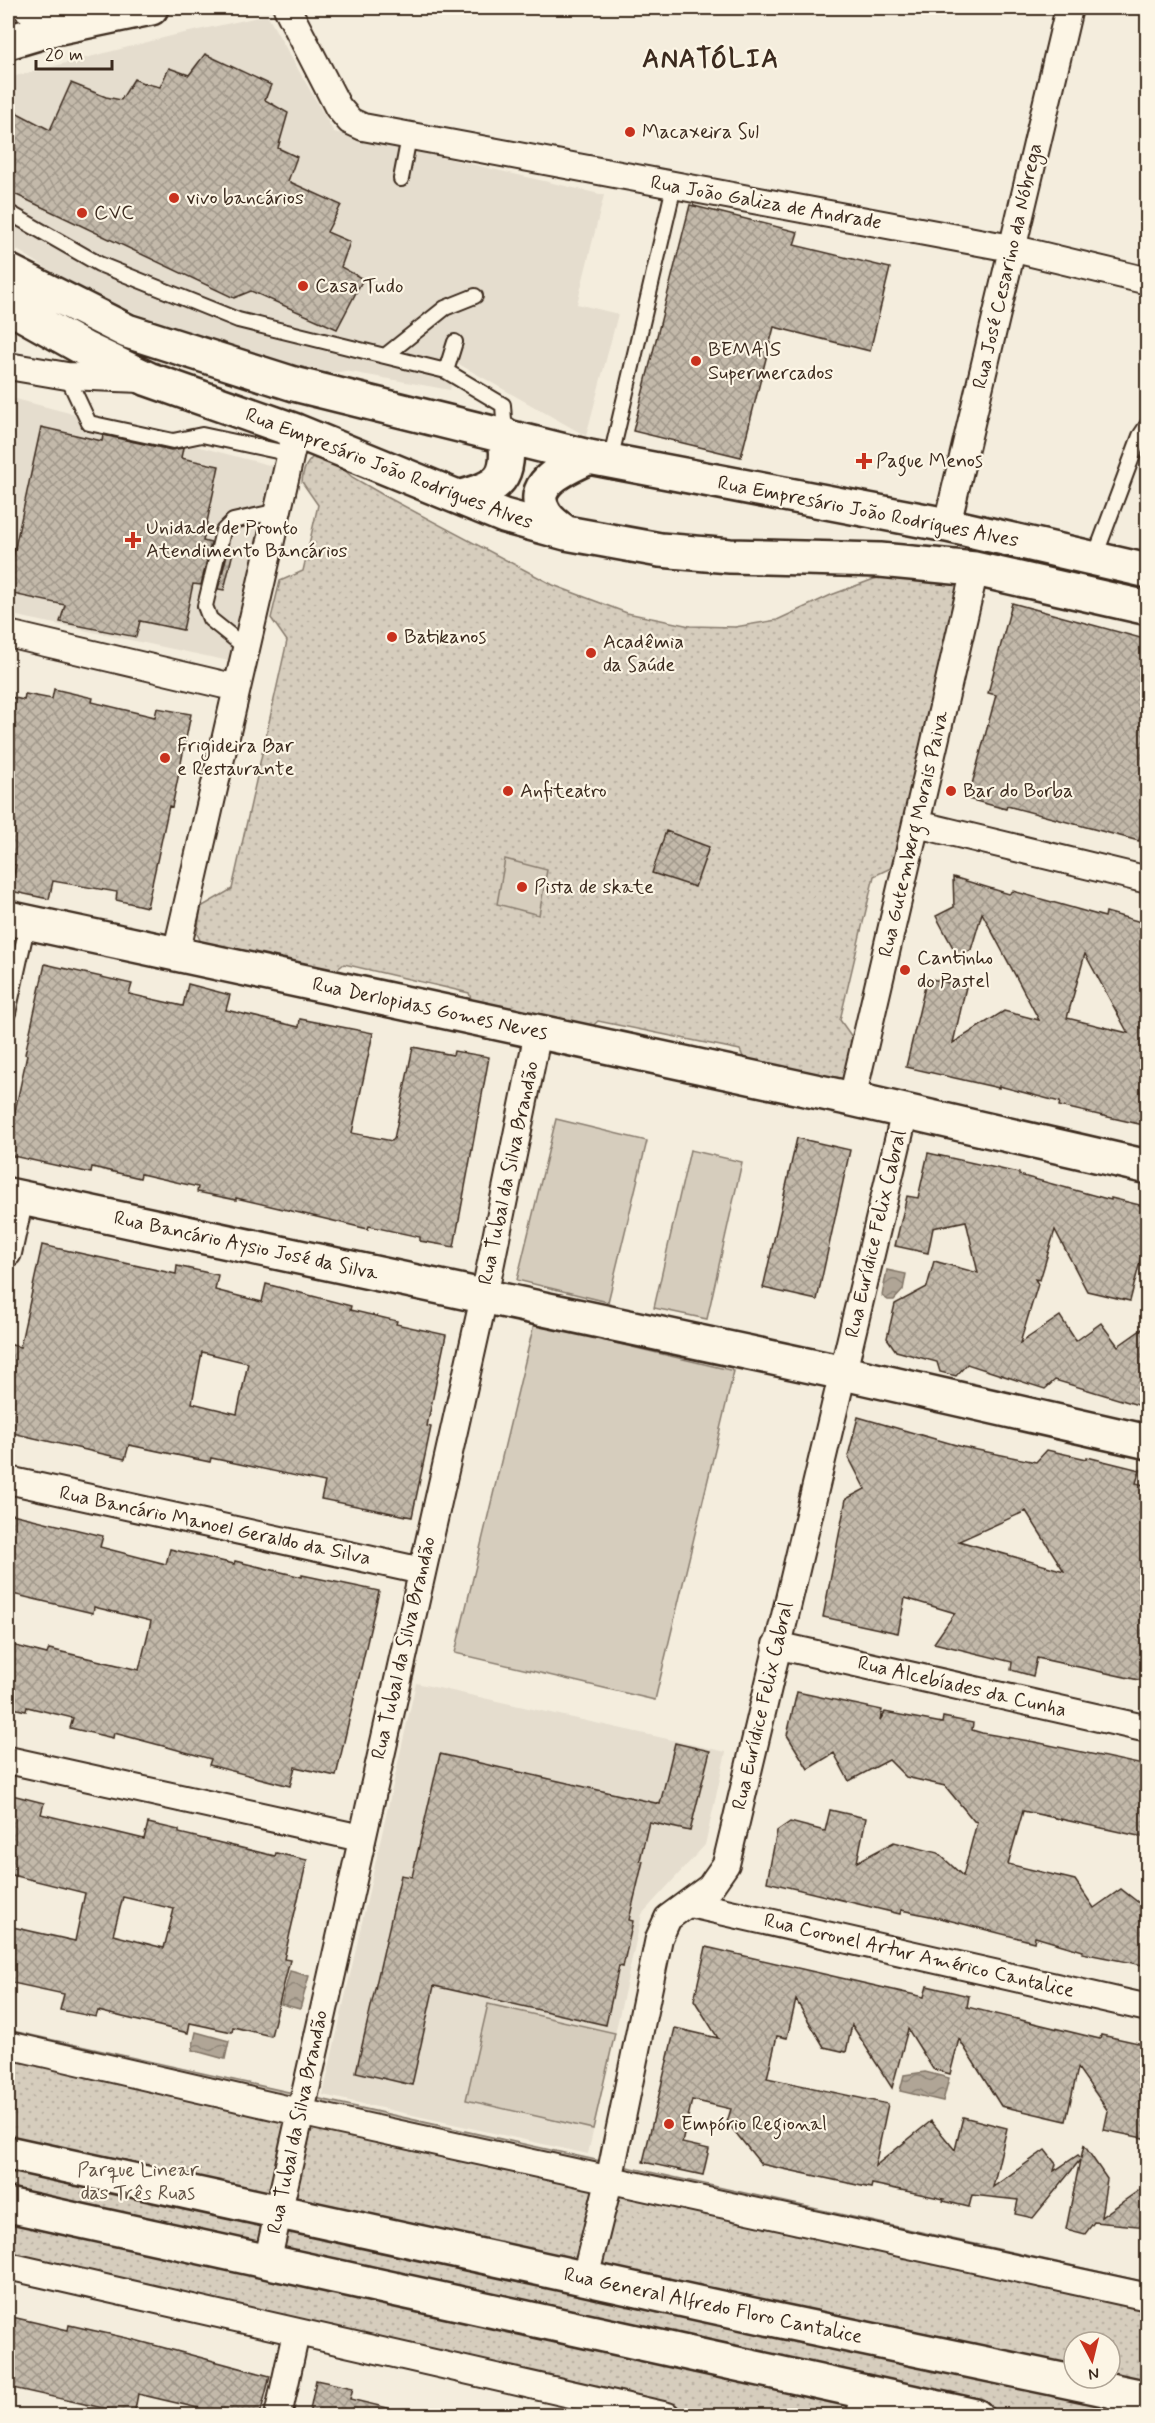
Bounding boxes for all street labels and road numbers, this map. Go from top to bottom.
street label: Rua José Cesarino da Nóbrega [967,140,1050,392]
street label: Rua João Galiza de Andrade [648,169,884,237]
street label: Rua Empresário João Rodrigues Alves [241,402,537,536]
street label: Rua Empresário João Rodrigues Alves [715,470,1021,554]
street label: Rua Gutemberg Morais Paiva [872,707,958,960]
street label: Rua Derlopidas Gomes Neves [310,971,550,1047]
street label: Rua Tubal da Silva Brandão [472,1059,546,1287]
street label: Rua Eurídice Felix Cabral [839,1127,913,1340]
street label: Rua Bancário Aysio José da Silva [111,1205,382,1287]
street label: Rua Bancário Manoel Geraldo da Silva [57,1480,373,1572]
street label: Rua Tubal da Silva Brandão [365,1534,443,1762]
street label: Rua Eurídice Felix Cabral [726,1599,800,1812]
street label: Rua Alcebíades da Cunha [855,1650,1069,1724]
street label: Rua Coronel Artur Américo Cantalice [761,1907,1077,2005]
street label: Rua Tubal da Silva Brandão [261,2008,335,2236]
street label: Rua General Alfredo Floro Cantalice [561,2261,865,2351]

